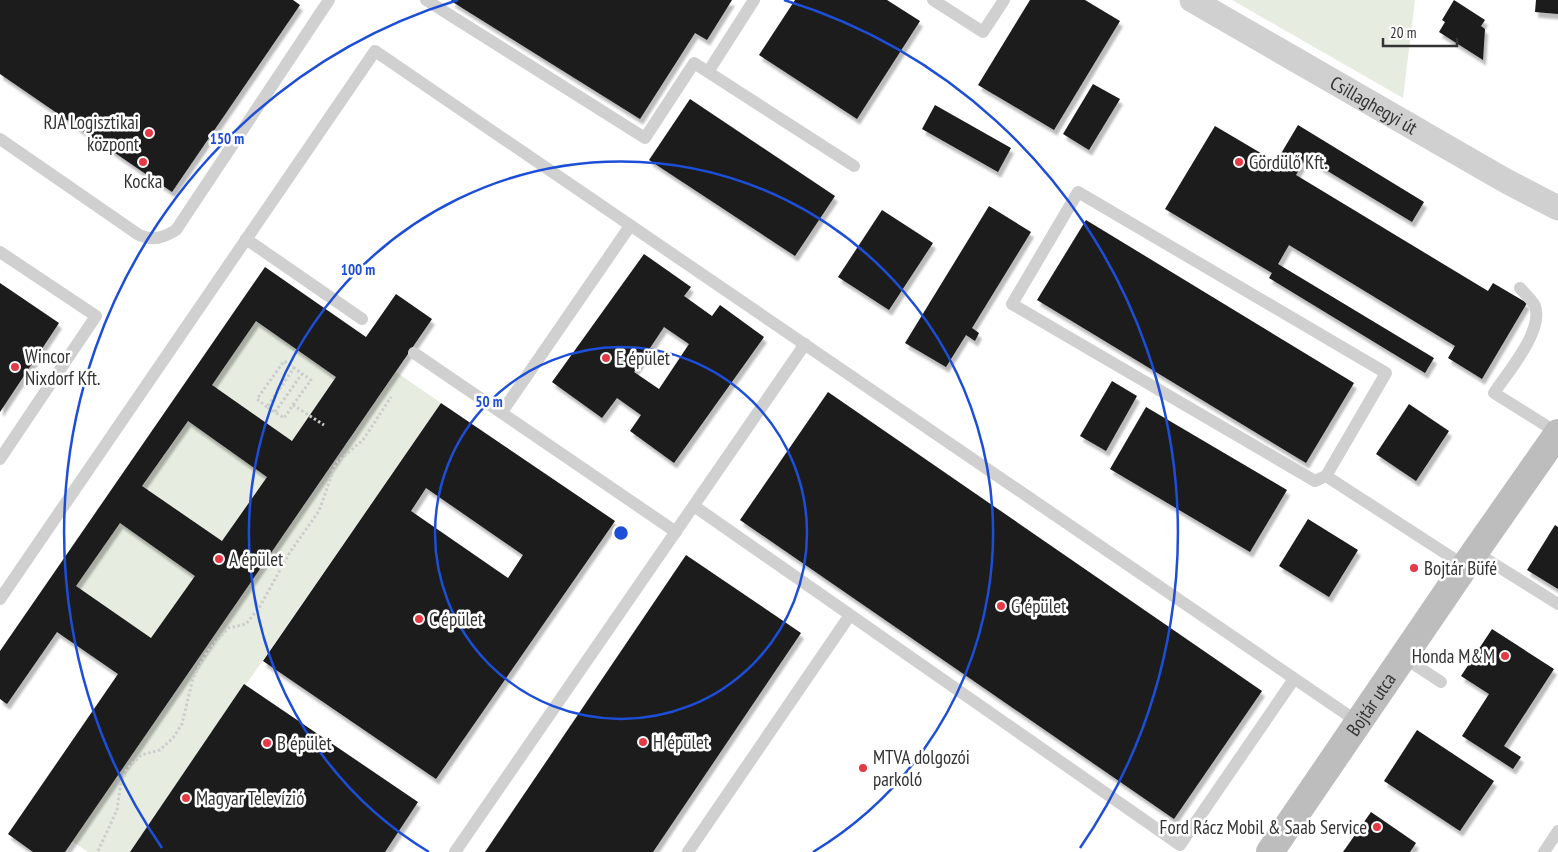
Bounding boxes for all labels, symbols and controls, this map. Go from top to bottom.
scale bar [1383,15,1457,47]
text: 20 m [1390,23,1416,42]
street label: Csillaghegyi út [1326,70,1423,140]
place label: RJA Logisztikai központ [44,110,140,156]
marker: RJA Logisztikai központ [143,127,155,139]
text: 150 m [210,129,244,148]
place label: Gördülő Kft. [1249,150,1328,174]
marker: Kocka [137,156,149,168]
marker: Gördülő Kft. [1233,156,1245,168]
place label: Kocka [124,169,162,193]
text: 100 m [341,260,375,279]
place label: Wincor Nixdorf Kft. [25,344,100,390]
place label: E épület [616,346,671,370]
marker: E épület [600,352,612,364]
marker: Wincor Nixdorf Kft. [9,361,21,373]
text: 50 m [475,392,503,411]
centre of rings [612,524,630,542]
place label: A épület [229,547,284,571]
marker: A épület [213,553,225,565]
place label: Bojtár Büfé [1424,556,1497,580]
marker: Bojtár Büfé [1408,562,1420,574]
place label: G épület [1011,594,1067,618]
marker: G épület [995,600,1007,612]
place label: C épület [429,607,484,631]
marker: C épület [413,613,425,625]
place label: Honda M&M [1412,644,1495,668]
marker: Honda M&M [1499,650,1511,662]
street label: Bojtár utca [1341,668,1401,740]
place label: H épület [653,730,710,754]
place label: B épület [277,731,333,755]
marker: H épület [637,736,649,748]
marker: B épület [261,737,273,749]
place label: MTVA dolgozói parkoló [873,745,970,791]
marker: MTVA dolgozói parkoló [857,762,869,774]
place label: Magyar Televízió [196,786,304,810]
marker: Magyar Televízió [180,792,192,804]
place label: Ford Rácz Mobil & Saab Service [1160,815,1367,839]
marker: Ford Rácz Mobil & Saab Service [1371,821,1383,833]

